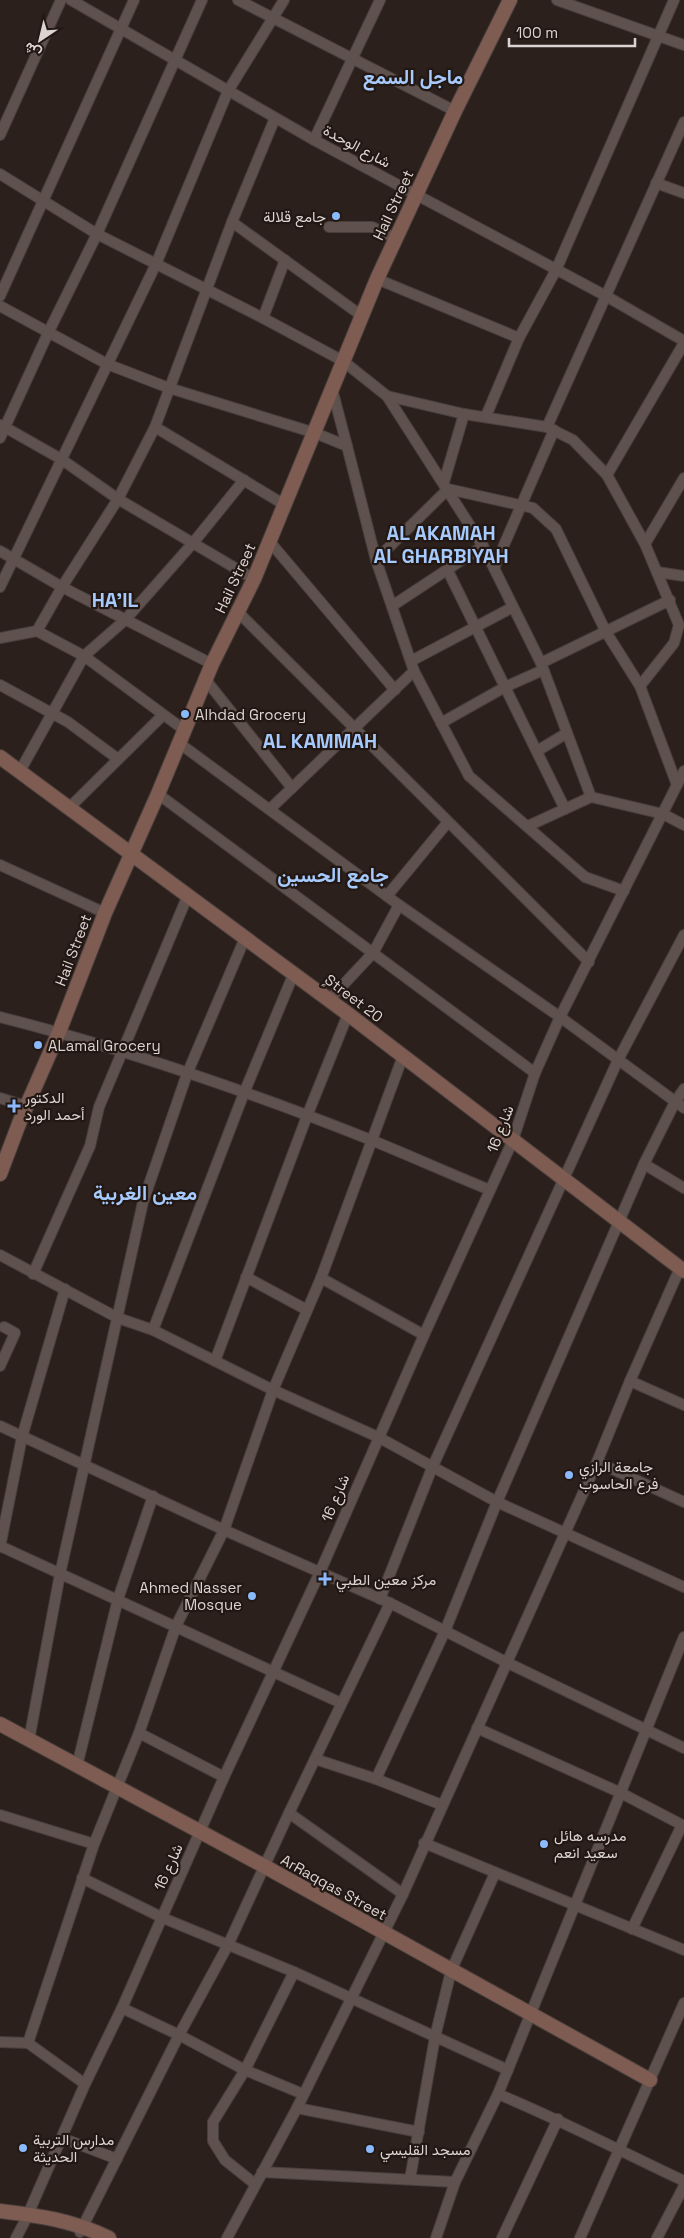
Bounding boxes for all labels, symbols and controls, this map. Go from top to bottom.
north arrow [15,15,65,65]
scale bar [509,15,635,47]
text: 100 m [516,23,558,42]
text: ش [20,38,45,63]
district label: ماجل السمع [363,64,463,91]
street label: شارع الوحدة [319,120,394,173]
street label: Hail Street [368,167,418,243]
place label: جامع قلالة [263,207,326,228]
marker: جامع قلالة [330,210,342,222]
district label: AL AKAMAH AL GHARBIYAH [373,520,509,569]
street label: Hail Street [210,540,260,616]
district label: HA'IL [92,587,138,613]
place label: Alhdad Grocery [195,705,306,724]
marker: Alhdad Grocery [179,708,191,720]
district label: AL KAMMAH [263,728,377,754]
district label: جامع الحسين [277,862,389,889]
street label: Hail Street [51,911,95,989]
street label: ٍStreet 20 [320,970,387,1027]
place label: ALamal Grocery [48,1036,161,1055]
marker: ALamal Grocery [32,1039,44,1051]
place label: الدكتور أحمد الورد [24,1088,85,1124]
marker: الدكتور أحمد الورد [7,1099,21,1113]
street label: شارع 16 [482,1102,520,1156]
district label: معين الغربية [93,1180,197,1206]
place label: جامعة الرازي فرع الحاسوب [579,1457,658,1495]
marker: جامعة الرازي فرع الحاسوب [563,1469,575,1481]
street label: شارع 16 [317,1471,355,1525]
place label: مركز معين الطبي [336,1570,436,1593]
marker: مركز معين الطبي [318,1572,332,1586]
place label: Ahmed Nasser Mosque [139,1578,242,1614]
marker: Ahmed Nasser Mosque [246,1590,258,1602]
place label: مدرسه هائل سعيد انعم [554,1826,626,1863]
marker: مدرسه هائل سعيد انعم [538,1838,550,1850]
street label: شارع 16 [149,1840,189,1894]
street label: ArRaqqas Street [278,1850,390,1924]
place label: مدارس التربية الحديثة [33,2130,114,2166]
place label: مسجد القليسي [380,2140,471,2163]
marker: مدارس التربية الحديثة [17,2142,29,2154]
marker: مسجد القليسي [364,2143,376,2155]

